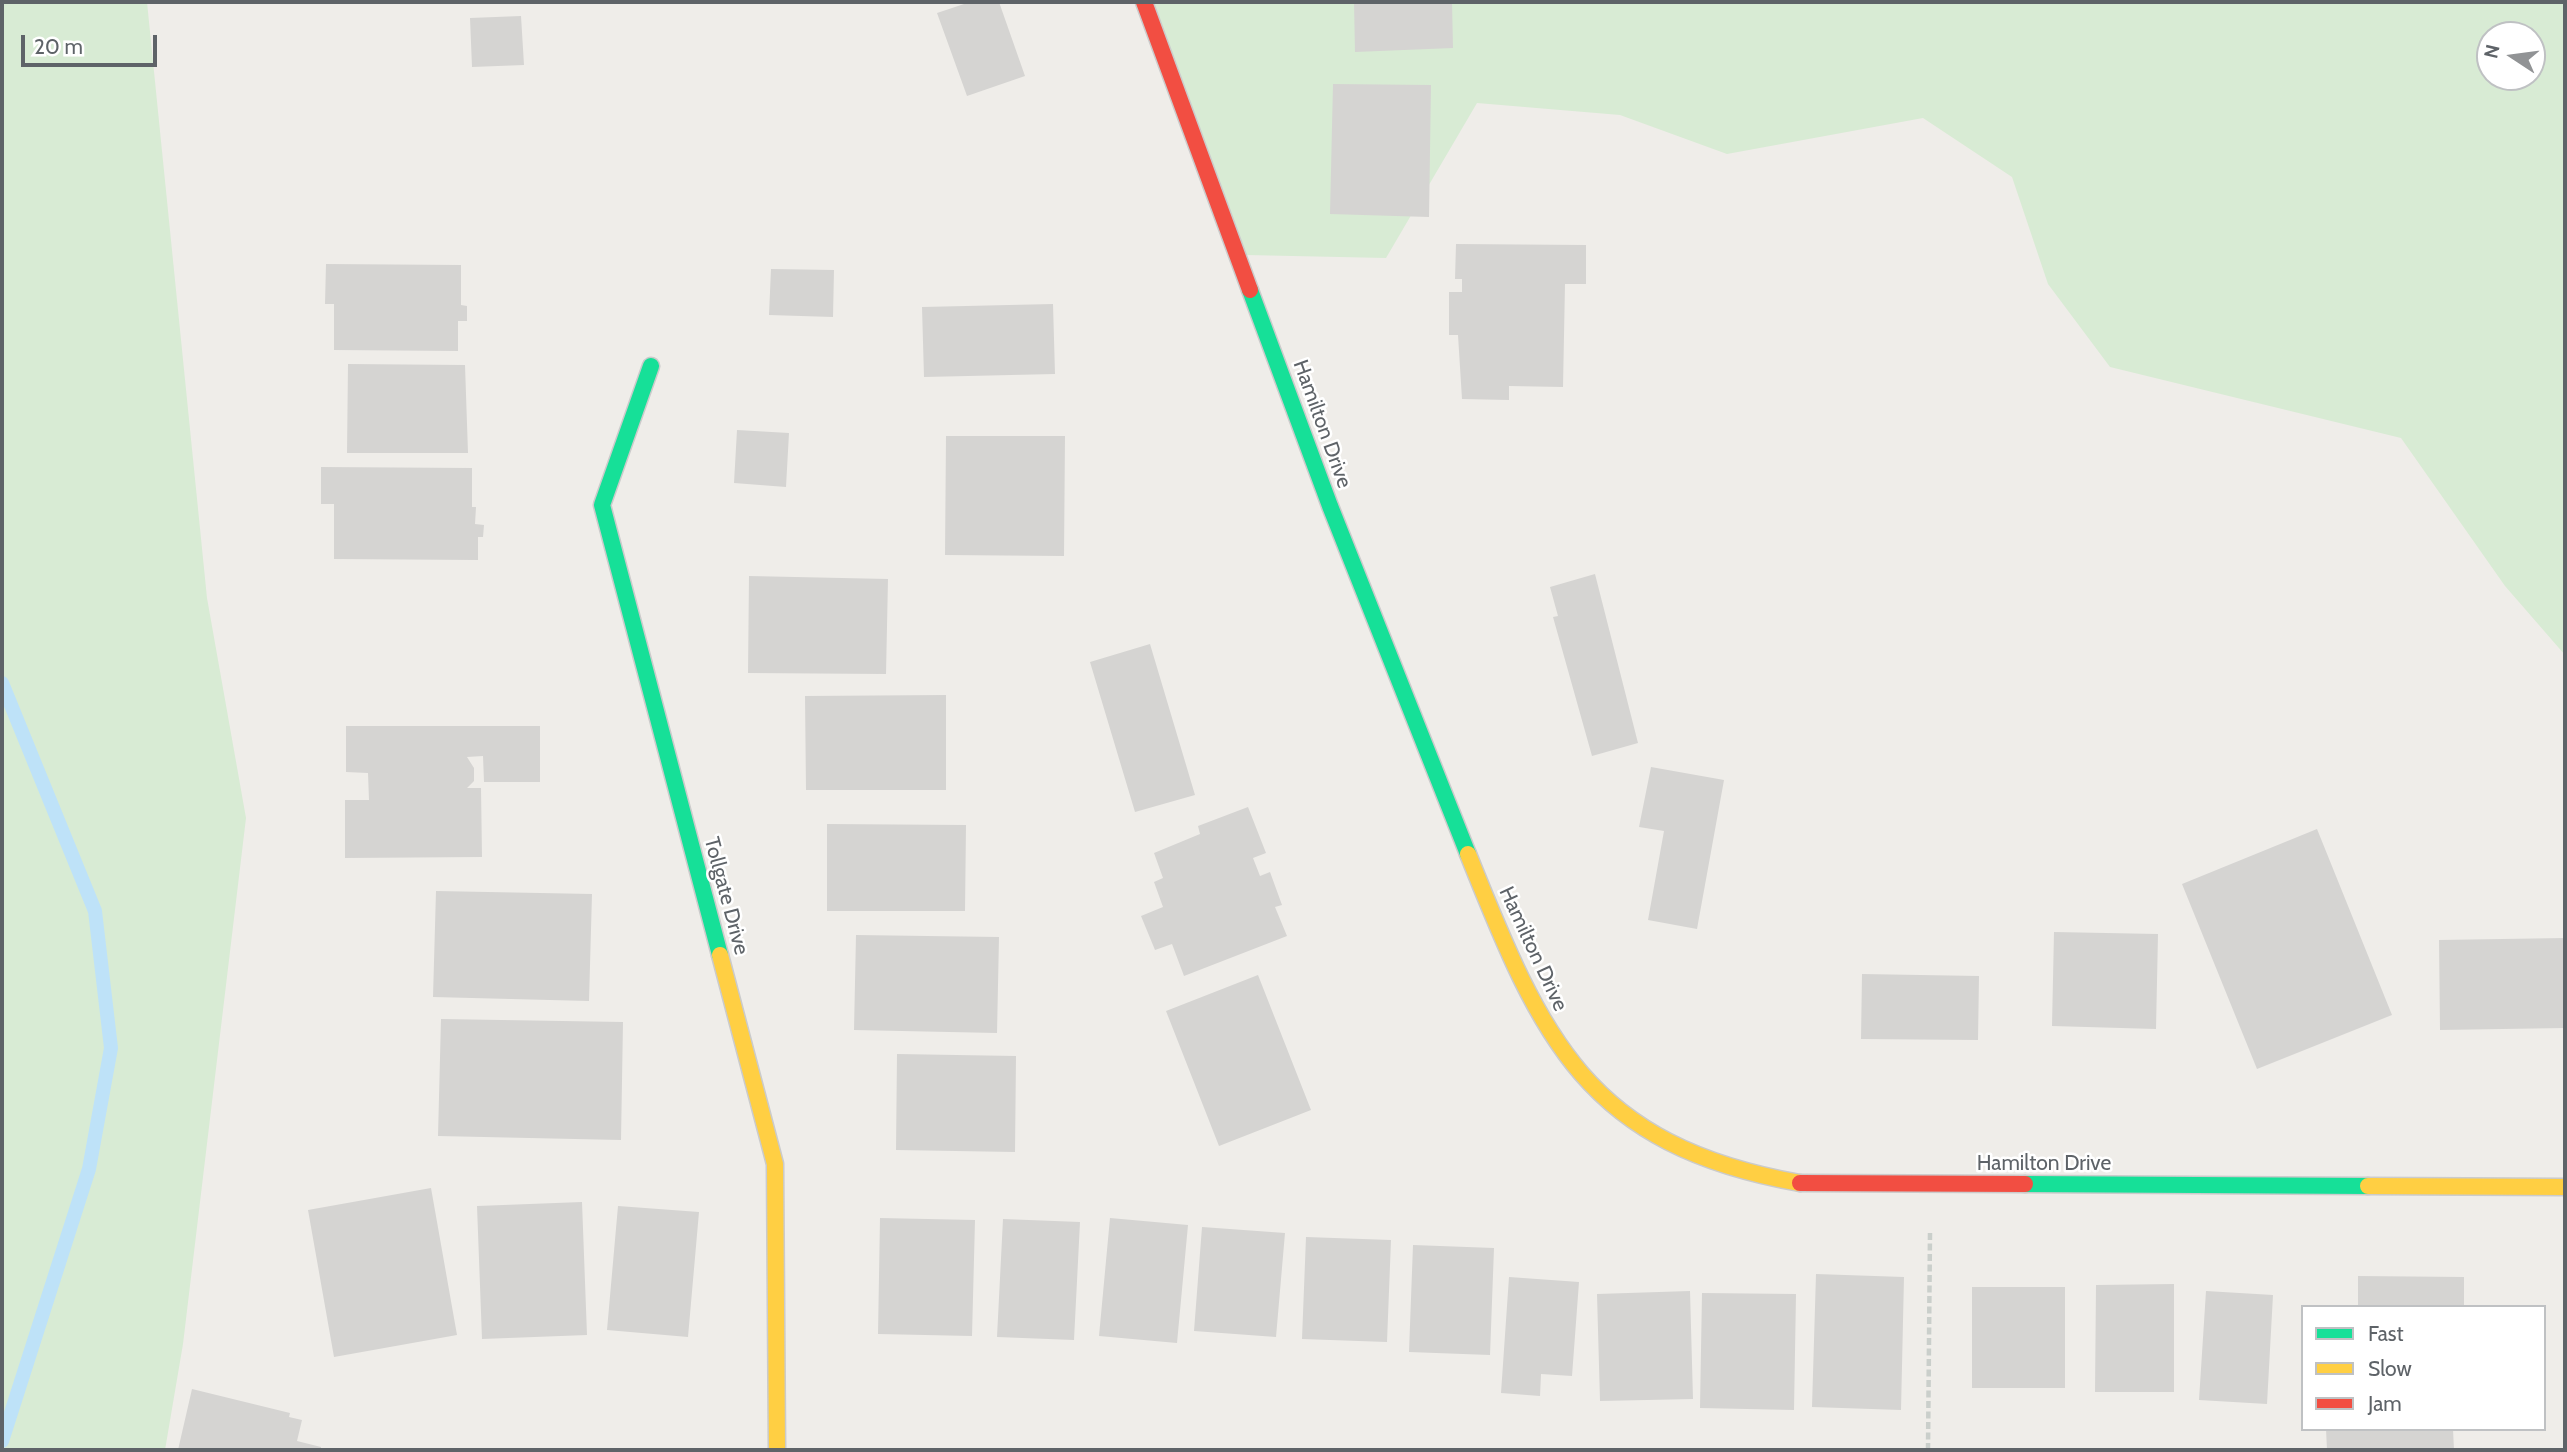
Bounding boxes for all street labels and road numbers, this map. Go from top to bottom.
street label: Hamilton Drive [1287,356,1357,492]
street label: Tollgate Drive [698,834,754,958]
street label: Hamilton Drive [1493,883,1573,1015]
street label: Hamilton Drive [1977,1151,2111,1177]

